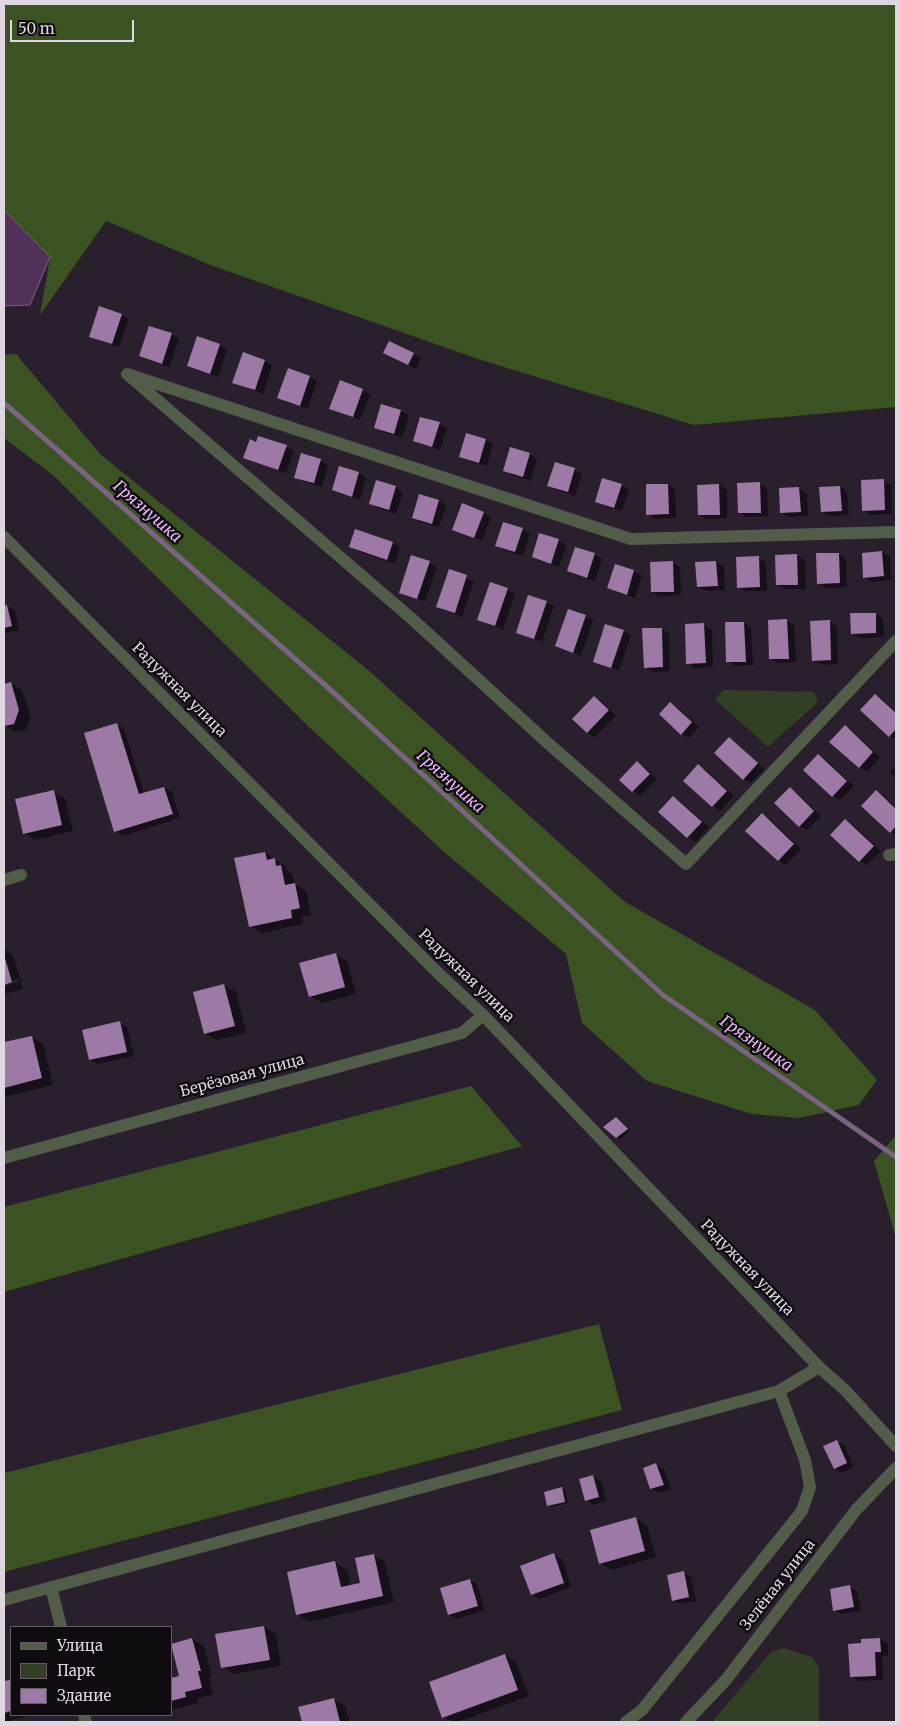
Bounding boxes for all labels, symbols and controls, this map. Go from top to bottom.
scale bar [12,10,136,42]
text: 50 m [18,19,55,38]
water label: Грязнушка [109,477,185,547]
street label: Радужная улица [128,639,230,741]
water label: Грязнушка [412,746,488,818]
street label: Радужная улица [414,926,518,1026]
water label: Грязнушка [716,1012,796,1076]
street label: Берёзовая улица [178,1051,306,1101]
street label: Радужная улица [697,1216,797,1320]
street label: Зелёная улица [737,1536,819,1634]
legend [10,1626,172,1716]
text: Улица [57,1636,103,1655]
text: Парк [57,1661,95,1680]
text: Здание [57,1686,111,1705]

